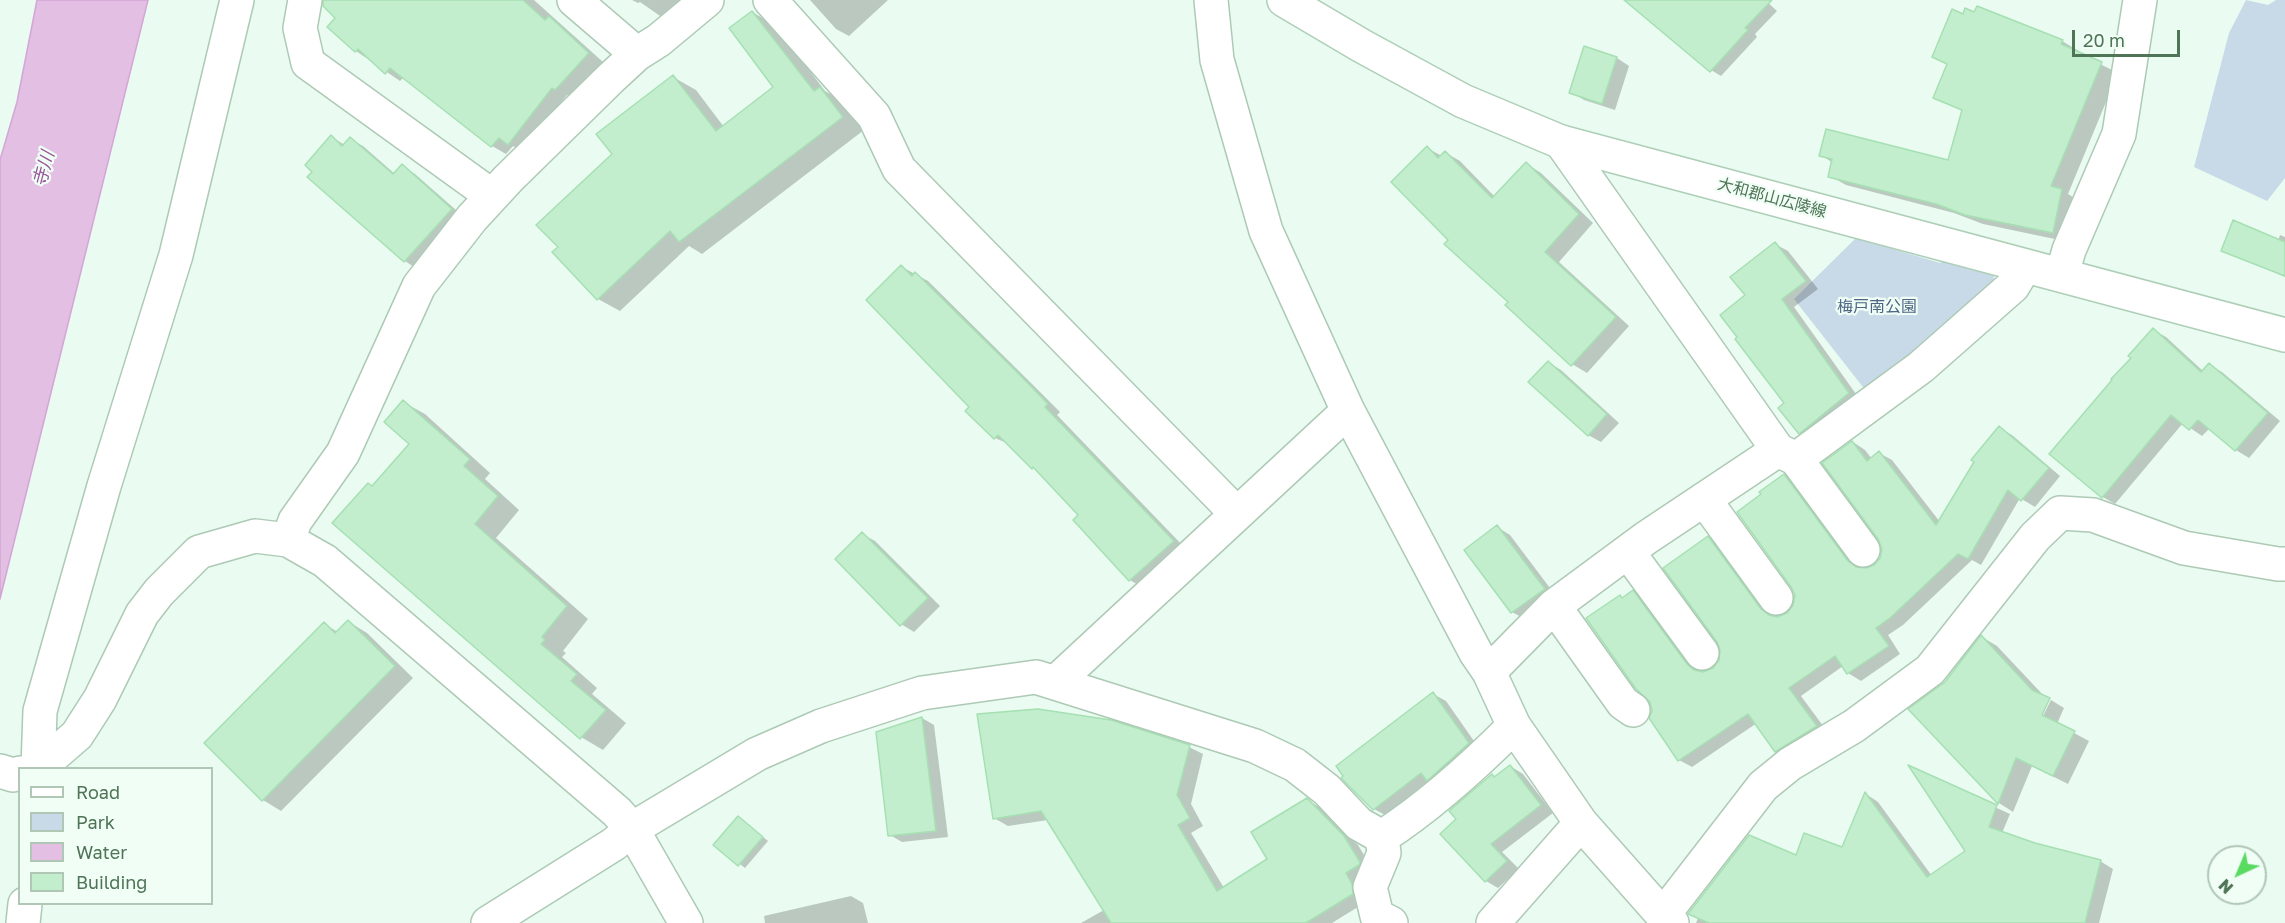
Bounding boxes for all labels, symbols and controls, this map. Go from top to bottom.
scale bar [2075,18,2183,56]
text: 20 m [2083,29,2125,51]
water label: 寺川 [29,149,59,189]
street label: 大和郡山広陵線 [1715,174,1829,222]
park label: 梅戸南公園 [1837,297,1917,317]
legend [18,767,213,905]
text: Road [76,781,120,803]
text: Park [76,811,115,833]
text: Water [76,841,127,863]
north arrow [2207,845,2267,905]
text: Building [76,871,147,893]
text: N [2215,875,2237,898]

